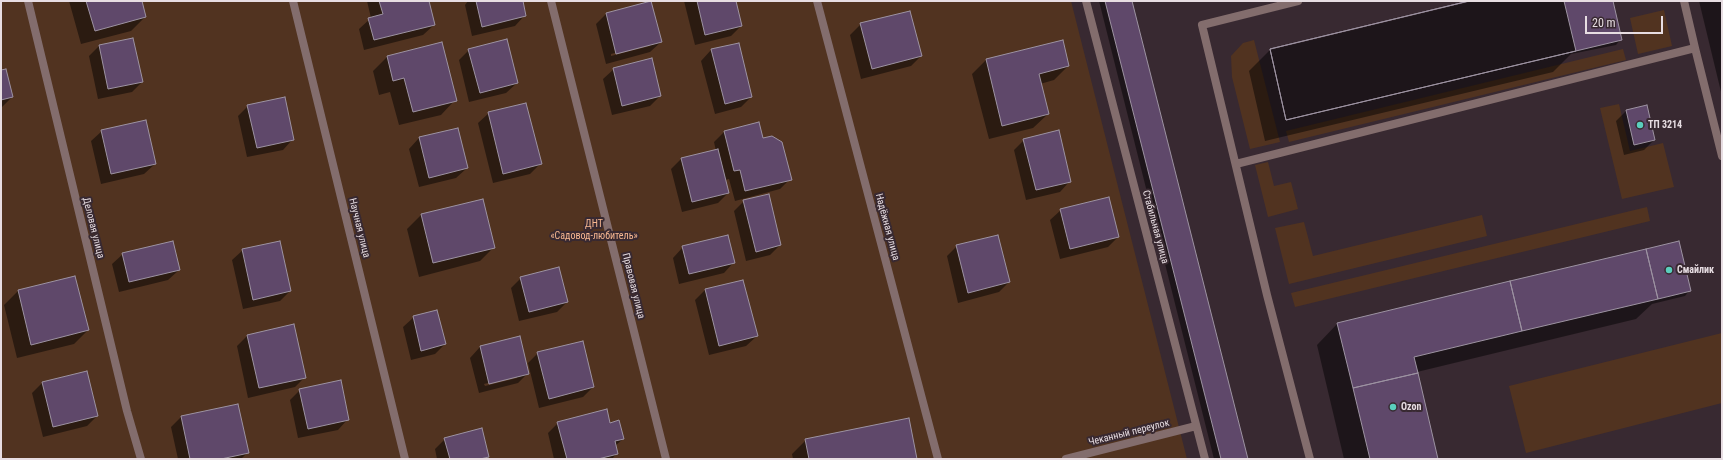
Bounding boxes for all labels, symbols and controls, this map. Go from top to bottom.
scale bar [1587,8,1665,34]
text: 20 m [1592,16,1616,30]
place label: ТП 3214 [1648,119,1682,131]
marker: ТП 3214 [1635,120,1645,130]
street label: Стабильная улица [1139,189,1171,265]
street label: Надёжная улица [872,192,902,262]
street label: Деловая улица [80,196,106,260]
street label: Научная улица [346,197,372,259]
park label: ДНТ «Садовод-любитель» [550,218,638,242]
street label: Правовая улица [619,252,647,320]
place label: Смайлик [1677,264,1714,276]
marker: Смайлик [1664,265,1674,275]
place label: Ozon [1401,401,1421,413]
marker: Ozon [1388,402,1398,412]
street label: Чеканный переулок [1087,417,1171,449]

